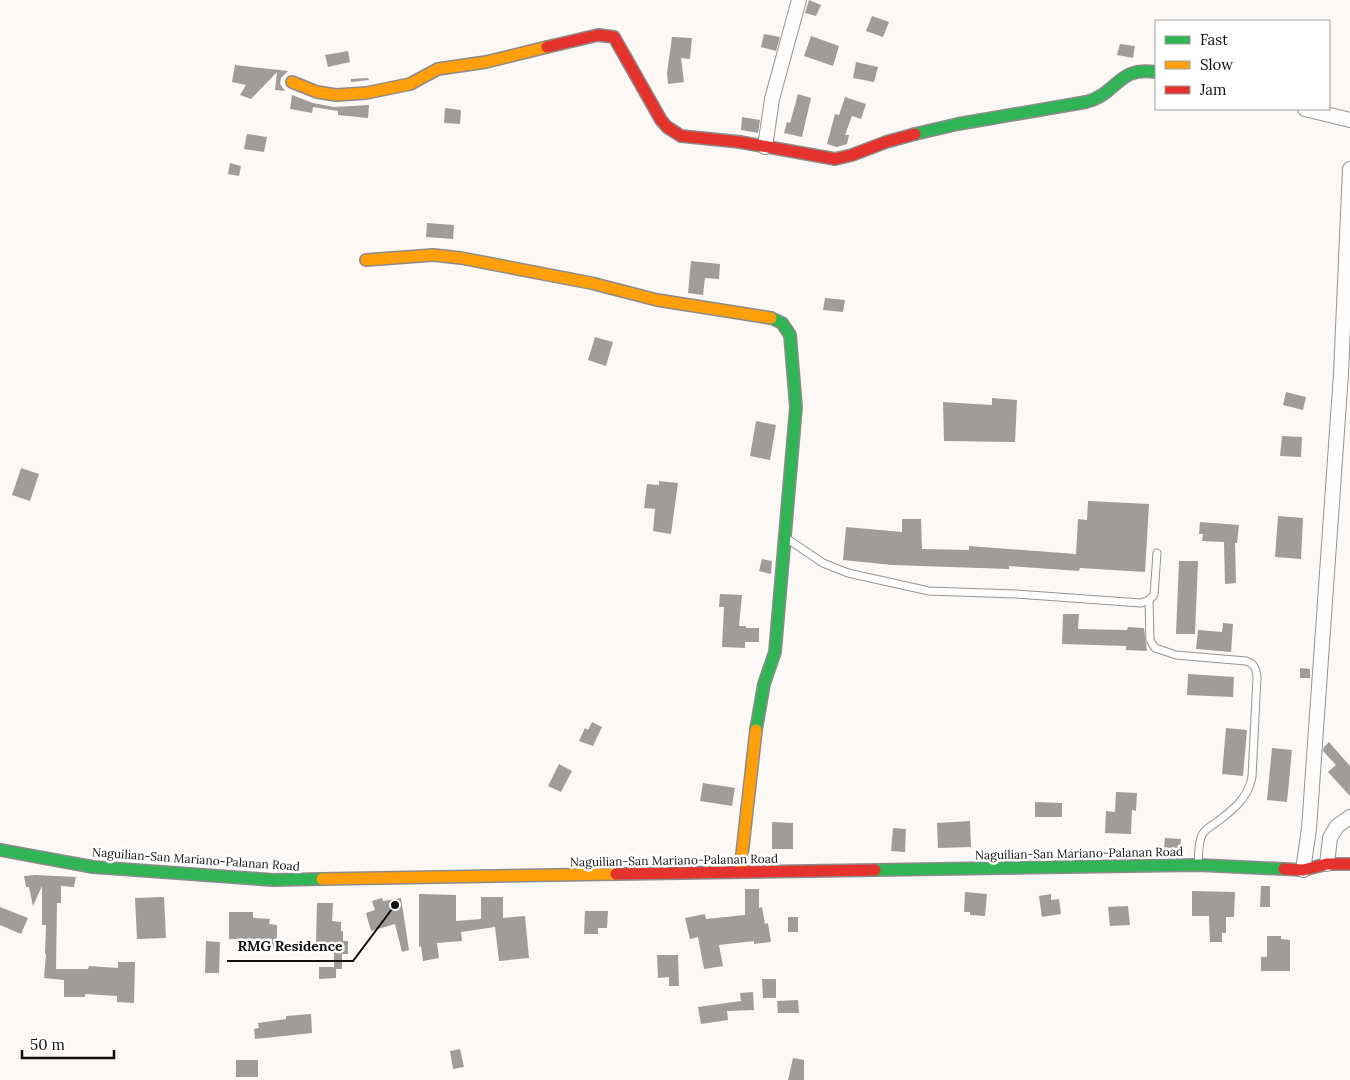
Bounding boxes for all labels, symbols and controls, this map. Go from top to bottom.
legend [1155,20,1330,110]
text: Fast [1200,30,1228,49]
text: Slow [1200,55,1233,74]
text: Jam [1199,80,1227,99]
street label: Naguilian-San Mariano-Palanan Road [92,844,300,874]
street label: Naguilian-San Mariano-Palanan Road [975,844,1183,862]
street label: Naguilian-San Mariano-Palanan Road [570,851,778,869]
callout: RMG Residence [227,932,353,961]
text: RMG Residence [237,937,343,955]
scale bar [22,1028,115,1060]
text: 50 m [30,1035,65,1054]

